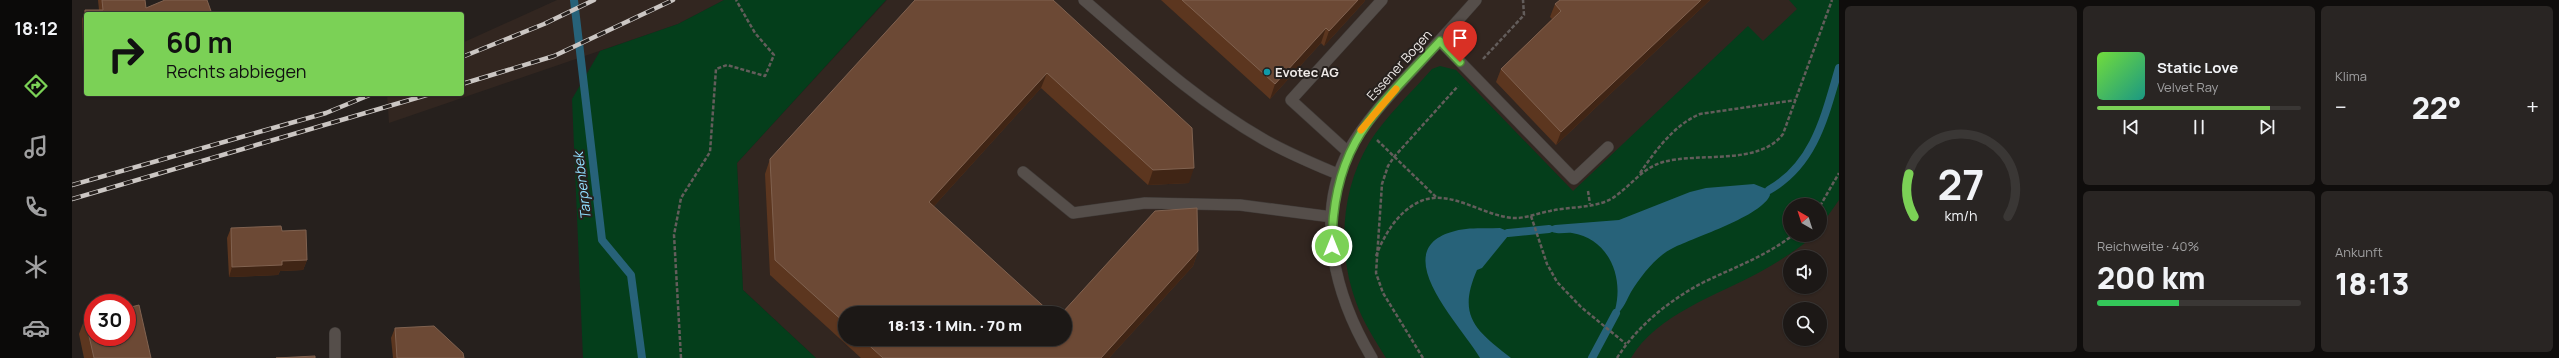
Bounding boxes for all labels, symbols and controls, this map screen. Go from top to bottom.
text: 18:12 [14,16,58,40]
pin [1443,21,1477,62]
text: 60 m [166,23,233,61]
street label: Essener Bogen [1362,26,1436,104]
icon: arrive [1449,27,1471,49]
icon: right [100,28,152,80]
text: Static Love [2157,57,2238,78]
text: Rechts abbiegen [166,59,306,83]
place label: Evotec AG [1275,63,1339,81]
marker: Evotec AG [1262,67,1272,77]
text: Klima [2335,67,2367,85]
icon: directions [22,72,50,100]
text: Velvet Ray [2157,78,2218,96]
text: 22° [2412,87,2461,128]
text: − [2335,92,2347,122]
text: + [2526,92,2539,122]
icon: previous [2120,116,2142,138]
icon: pause [2188,116,2210,138]
icon: next [2256,116,2278,138]
icon: music [22,133,50,161]
water label: Tarpenbek [568,149,595,221]
text: 27 [1938,156,1984,212]
icon: phone [22,193,50,221]
north arrow [1783,198,1827,242]
map controls [1783,198,1827,346]
text: km/h [1944,206,1978,225]
position arrow [1311,225,1353,267]
text: Reichweite · 40% [2097,237,2199,255]
text: Ankunft [2335,243,2383,261]
button: sound [1783,250,1827,294]
icon: climate [22,253,50,281]
text: 200 km [2097,257,2206,298]
text: 18:13 [2335,263,2409,304]
speed limit sign: 30 [84,294,136,346]
button: search [1783,302,1827,346]
icon: car [22,314,50,342]
text: 18:13 · 1 Min. · 70 m [888,315,1022,336]

